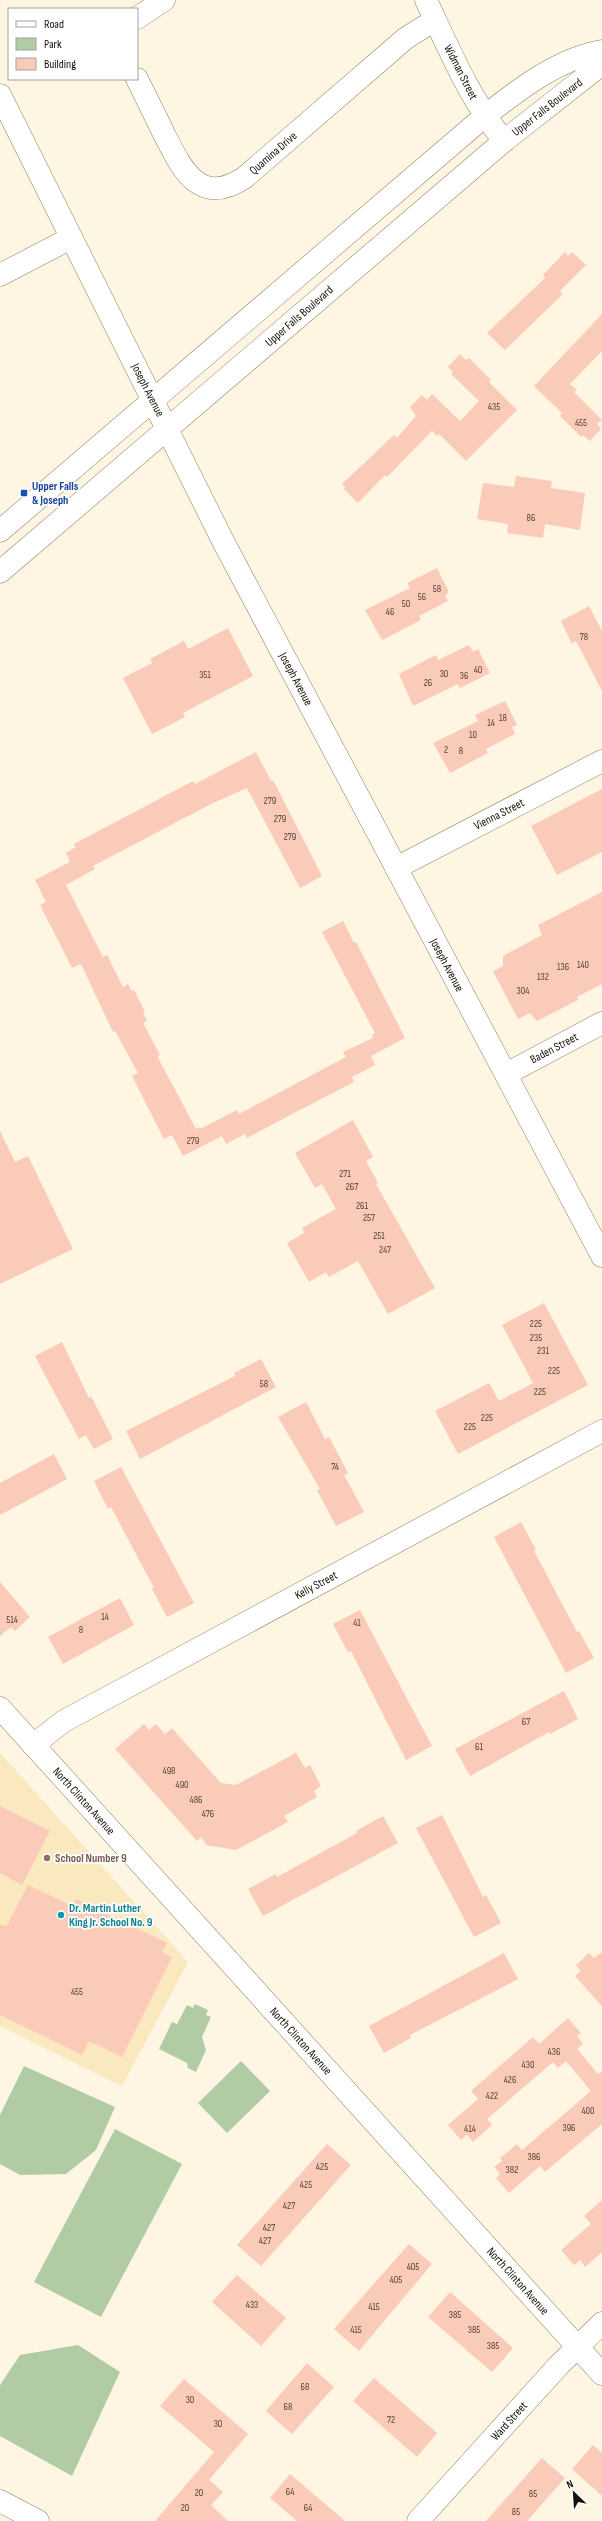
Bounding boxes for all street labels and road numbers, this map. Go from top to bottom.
street label: Widman Street [440,42,481,103]
street label: Upper Falls Boulevard [509,75,586,140]
street label: Quamina Drive [246,129,300,178]
street label: Upper Falls Boulevard [262,283,336,350]
street label: Joseph Avenue [127,360,167,420]
street label: Joseph Avenue [275,649,316,708]
street label: Vienna Street [472,795,527,834]
street label: Joseph Avenue [426,935,467,994]
street label: Baden Street [528,1029,581,1067]
street label: Kelly Street [292,1568,341,1603]
street label: North Clinton Avenue [49,1764,118,1838]
street label: North Clinton Avenue [266,2004,335,2078]
street label: North Clinton Avenue [483,2244,552,2318]
street label: Ward Street [488,2398,531,2444]

